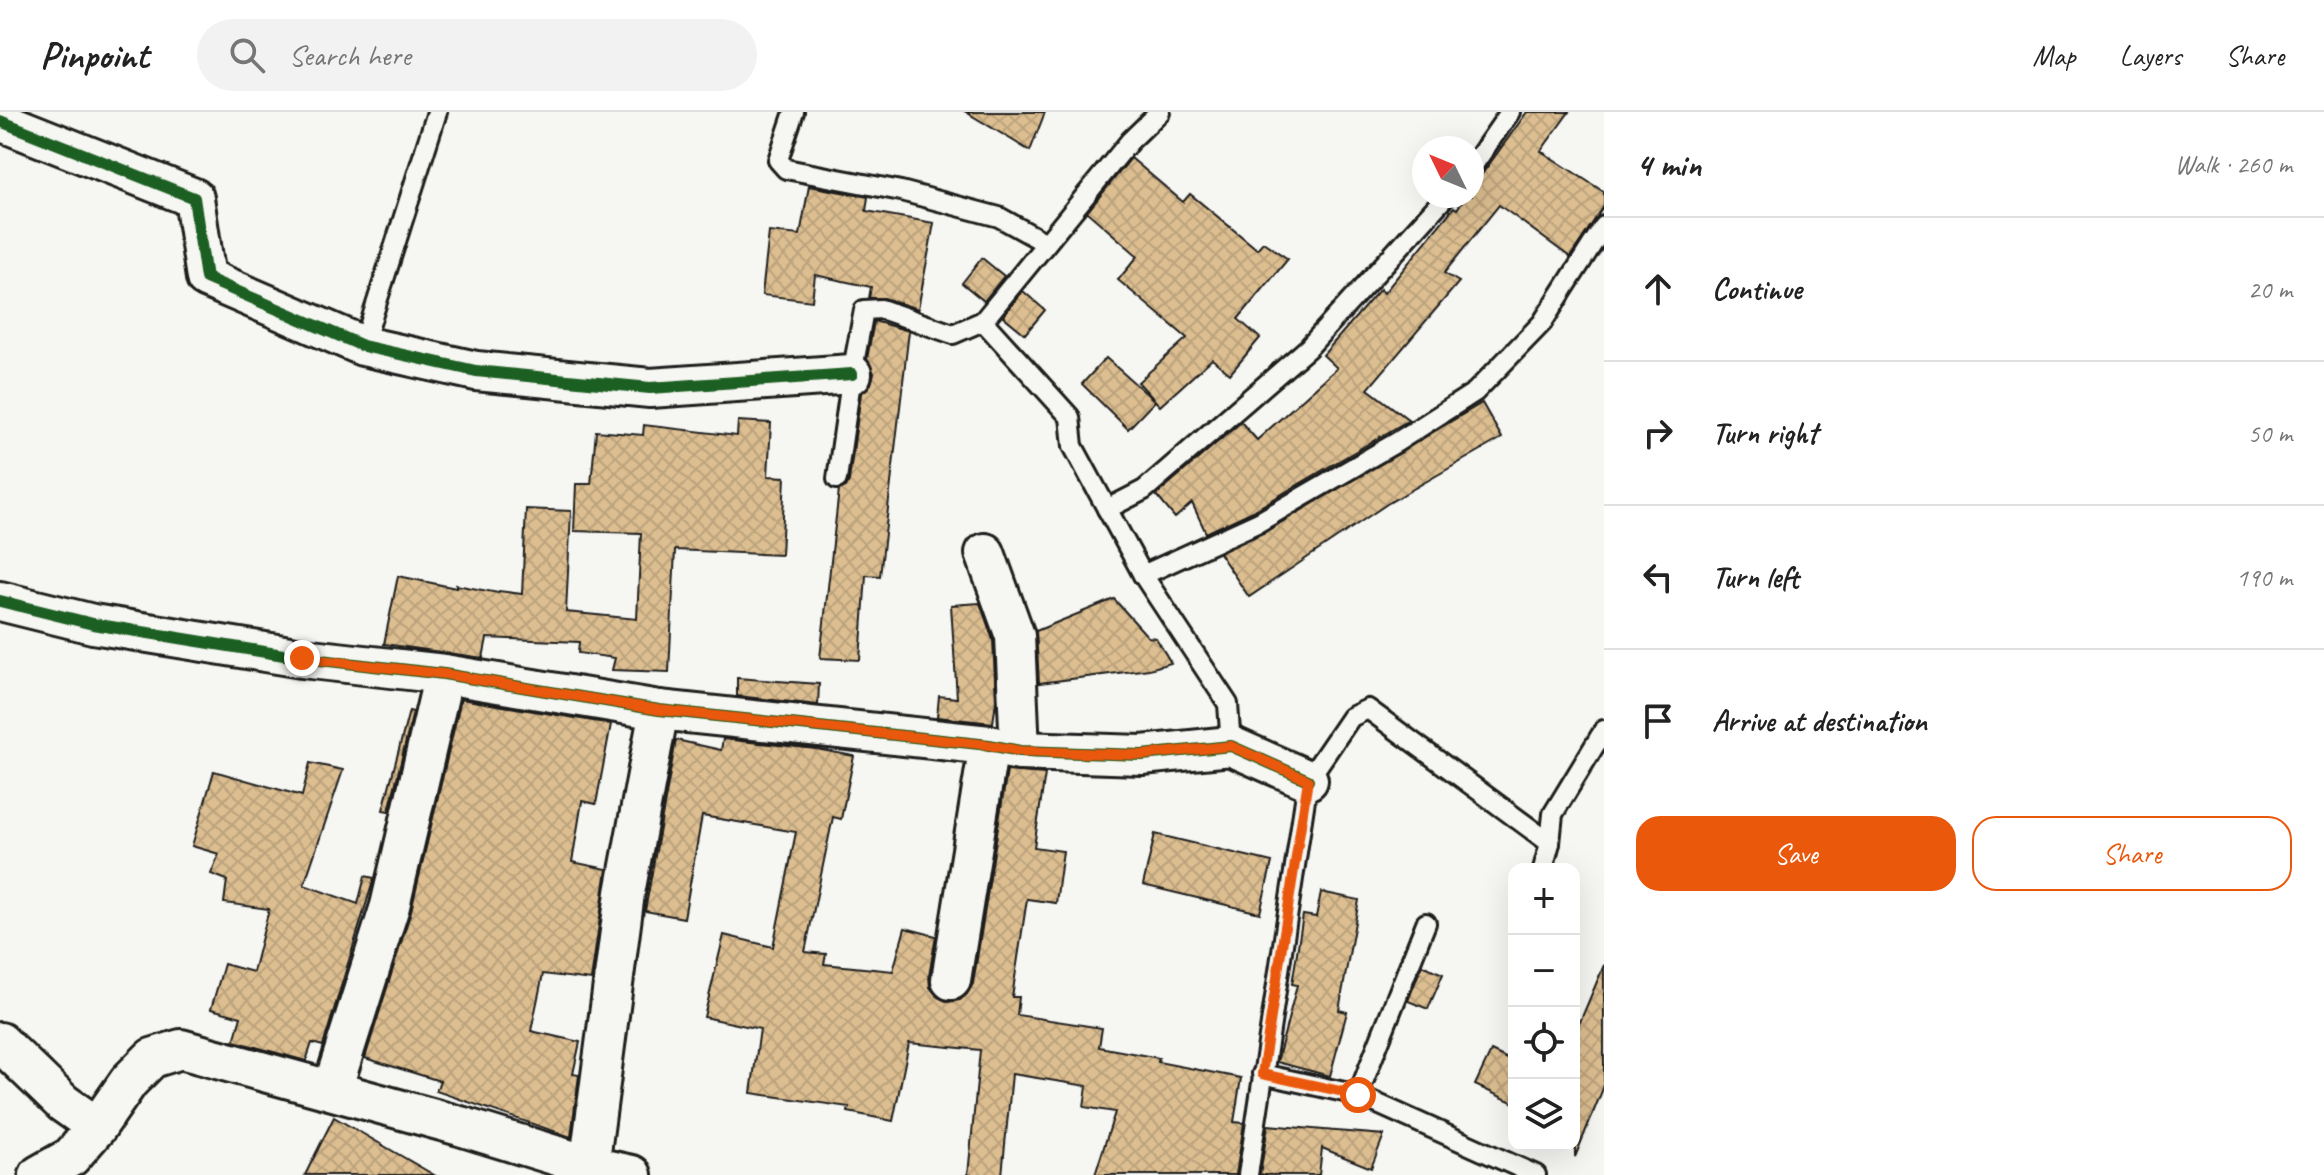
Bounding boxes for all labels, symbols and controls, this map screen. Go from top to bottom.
search box [197,19,757,91]
text: Pinpoint [40,32,149,79]
icon: search [225,33,269,77]
text: Search here [289,36,411,74]
text: Map [2033,38,2076,73]
text: Layers [2120,38,2181,73]
text: Share [2225,38,2284,73]
north arrow [1412,136,1484,208]
text: 4 min [1636,143,1701,186]
text: Walk · 260 m [2175,148,2292,181]
icon: ahead [1636,267,1680,311]
text: Continue [1712,270,1802,308]
text: 20 m [2248,273,2292,306]
icon: right [1636,411,1680,455]
text: Turn right [1712,414,1817,452]
text: 50 m [2248,417,2292,450]
icon: left [1636,555,1680,599]
text: Turn left [1712,558,1799,596]
text: 190 m [2236,561,2292,594]
route end [284,640,320,676]
icon: arrive [1636,699,1680,743]
text: Arrive at destination [1712,702,1927,740]
button: Save [1636,816,1956,891]
button: Share [1972,816,2292,891]
map controls [1508,863,1580,1151]
button: + [1508,863,1580,935]
button: − [1508,935,1580,1007]
button: locate [1508,1007,1580,1079]
route start [1340,1077,1376,1113]
button: layers [1508,1079,1580,1151]

